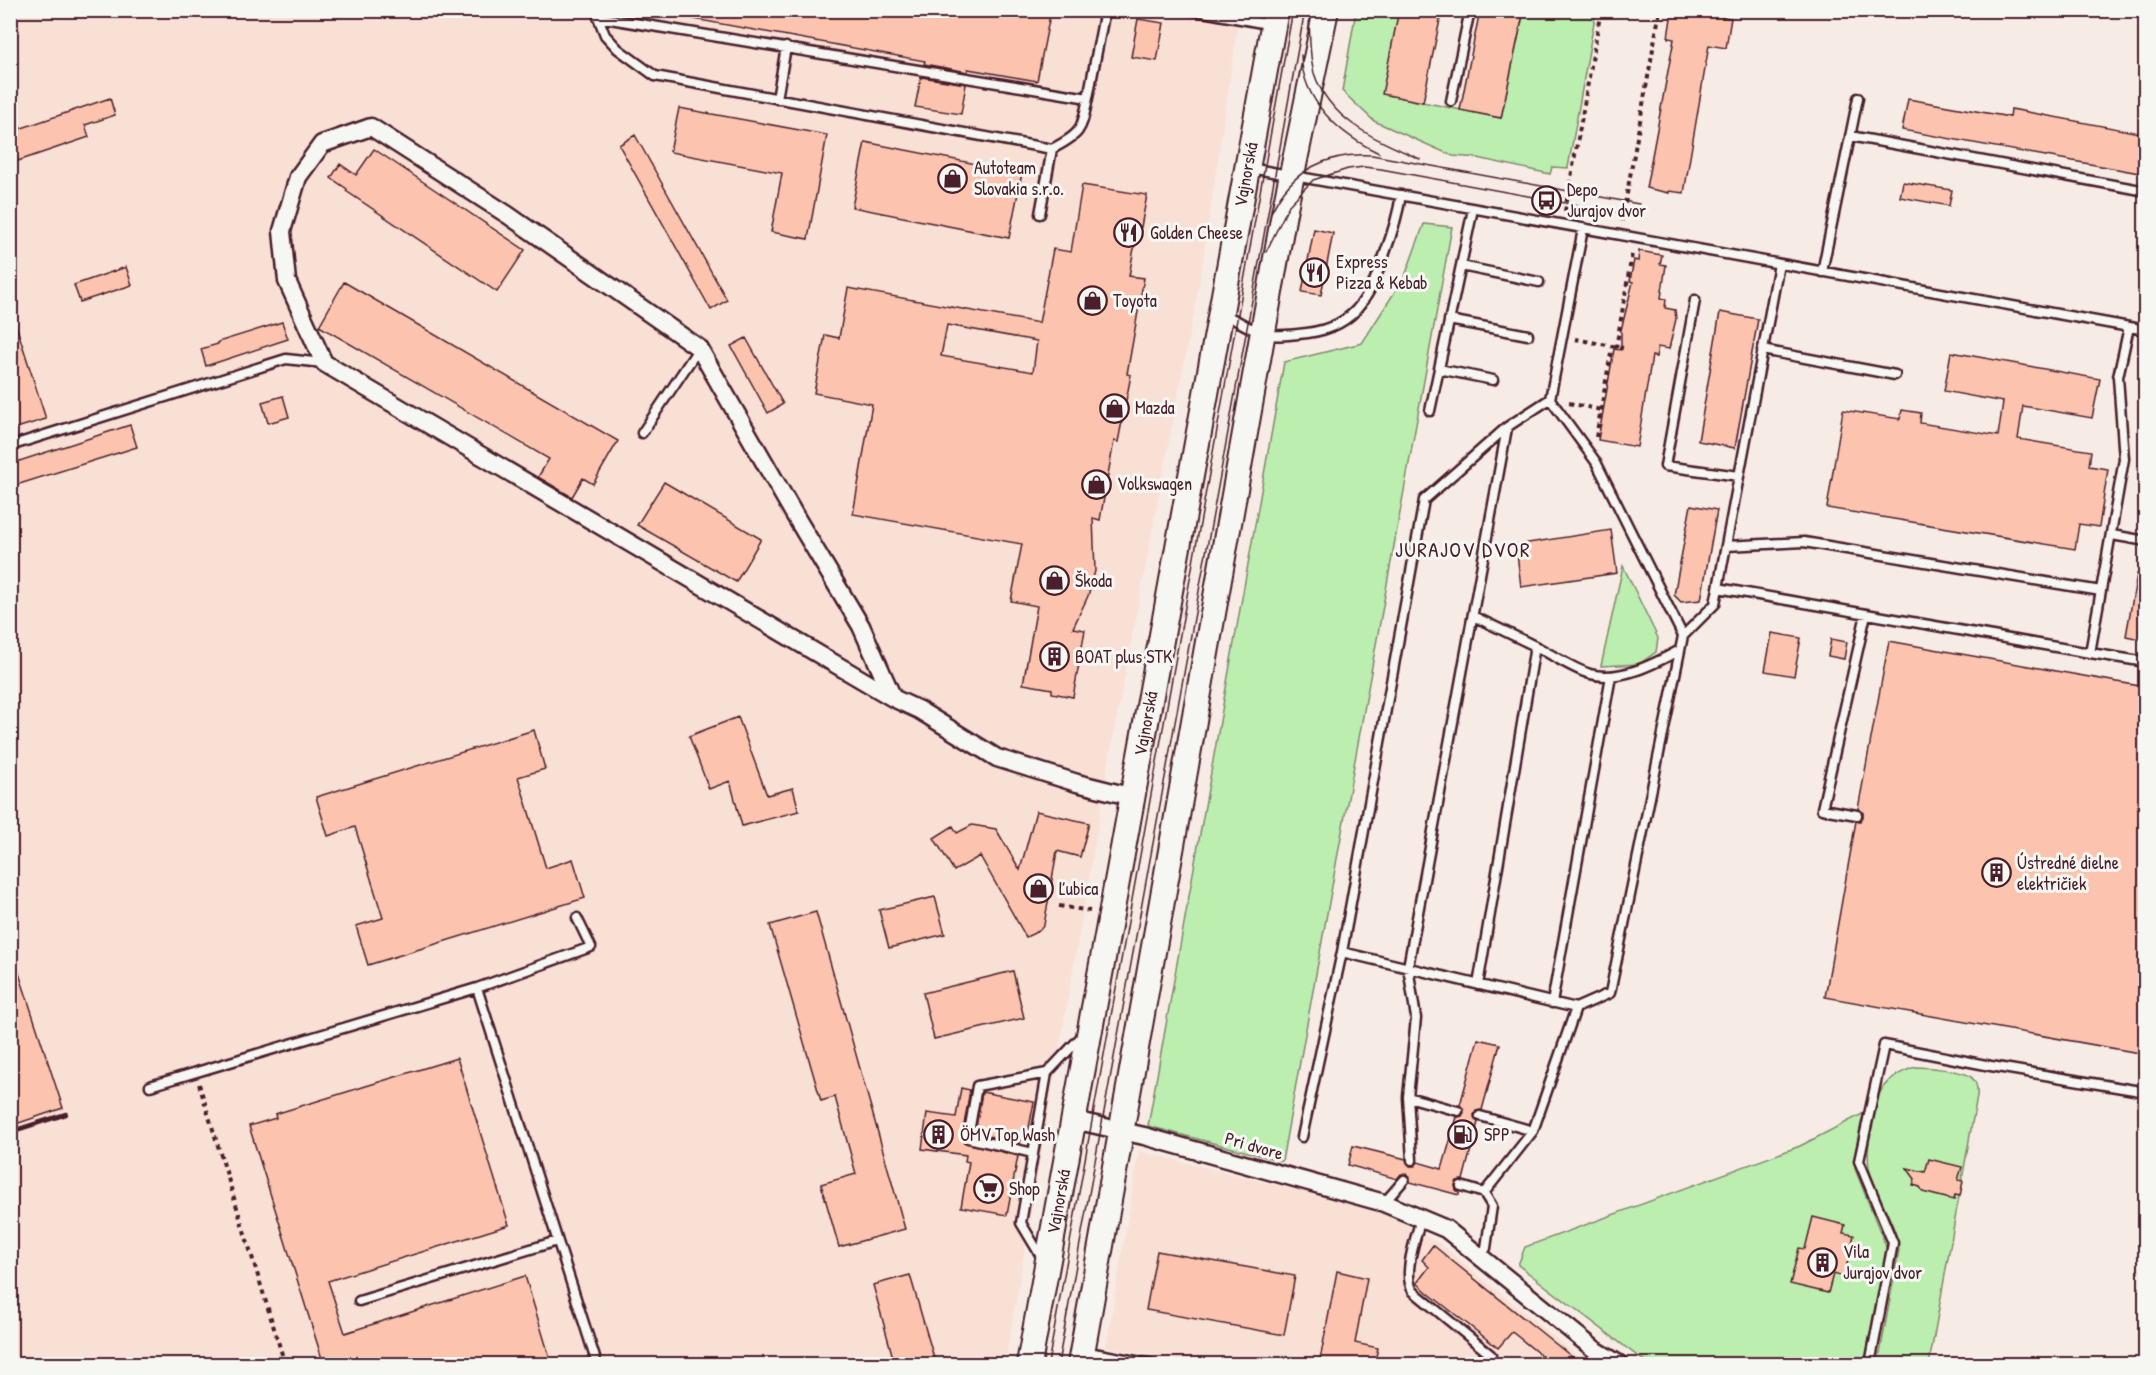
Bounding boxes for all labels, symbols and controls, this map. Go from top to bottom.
street label: Vajnorská [1227,140,1264,209]
place label: Autoteam Slovakia s.r.o. [974,155,1064,201]
shop icon: Autoteam Slovakia s.r.o. [937,162,969,194]
place label: Depo Jurajov dvor [1567,177,1646,223]
bus stop icon: Depo Jurajov dvor [1530,184,1562,216]
restaurant icon: Golden Cheese [1113,217,1145,249]
place label: Golden Cheese [1150,220,1243,245]
place label: Express Pizza & Kebab [1336,249,1427,295]
restaurant icon: Express Pizza & Kebab [1299,256,1331,288]
shop icon: Toyota [1076,285,1108,317]
place label: Toyota [1113,288,1157,313]
shop icon: Mazda [1098,392,1130,424]
place label: Mazda [1135,395,1175,420]
shop icon: Volkswagen [1080,468,1112,500]
place label: Volkswagen [1117,471,1192,496]
district label: JURAJOV DVOR [1395,535,1531,564]
shop icon: Škoda [1038,565,1070,597]
place label: Škoda [1075,568,1112,593]
building icon: BOAT plus STK [1038,641,1070,673]
place label: BOAT plus STK [1075,644,1173,669]
street label: Vajnorská [1127,689,1163,758]
place label: Ústredné dielne električiek [2017,850,2119,896]
building icon: Ústredné dielne električiek [1980,857,2012,889]
shop icon: Ľubica [1022,873,1054,905]
place label: Ľubica [1059,876,1098,901]
building icon: ÖMV Top Wash [923,1119,955,1151]
fuel station icon: SPP [1447,1119,1479,1151]
place label: ÖMV Top Wash [960,1122,1056,1147]
place label: SPP [1484,1122,1510,1147]
street label: Pri dvore [1222,1125,1286,1166]
street label: Vajnorská [1040,1167,1076,1236]
supermarket icon: Shop [972,1173,1004,1205]
place label: Shop [1009,1176,1040,1201]
place label: Vila Jurajov dvor [1843,1239,1922,1285]
building icon: Vila Jurajov dvor [1806,1246,1838,1278]

